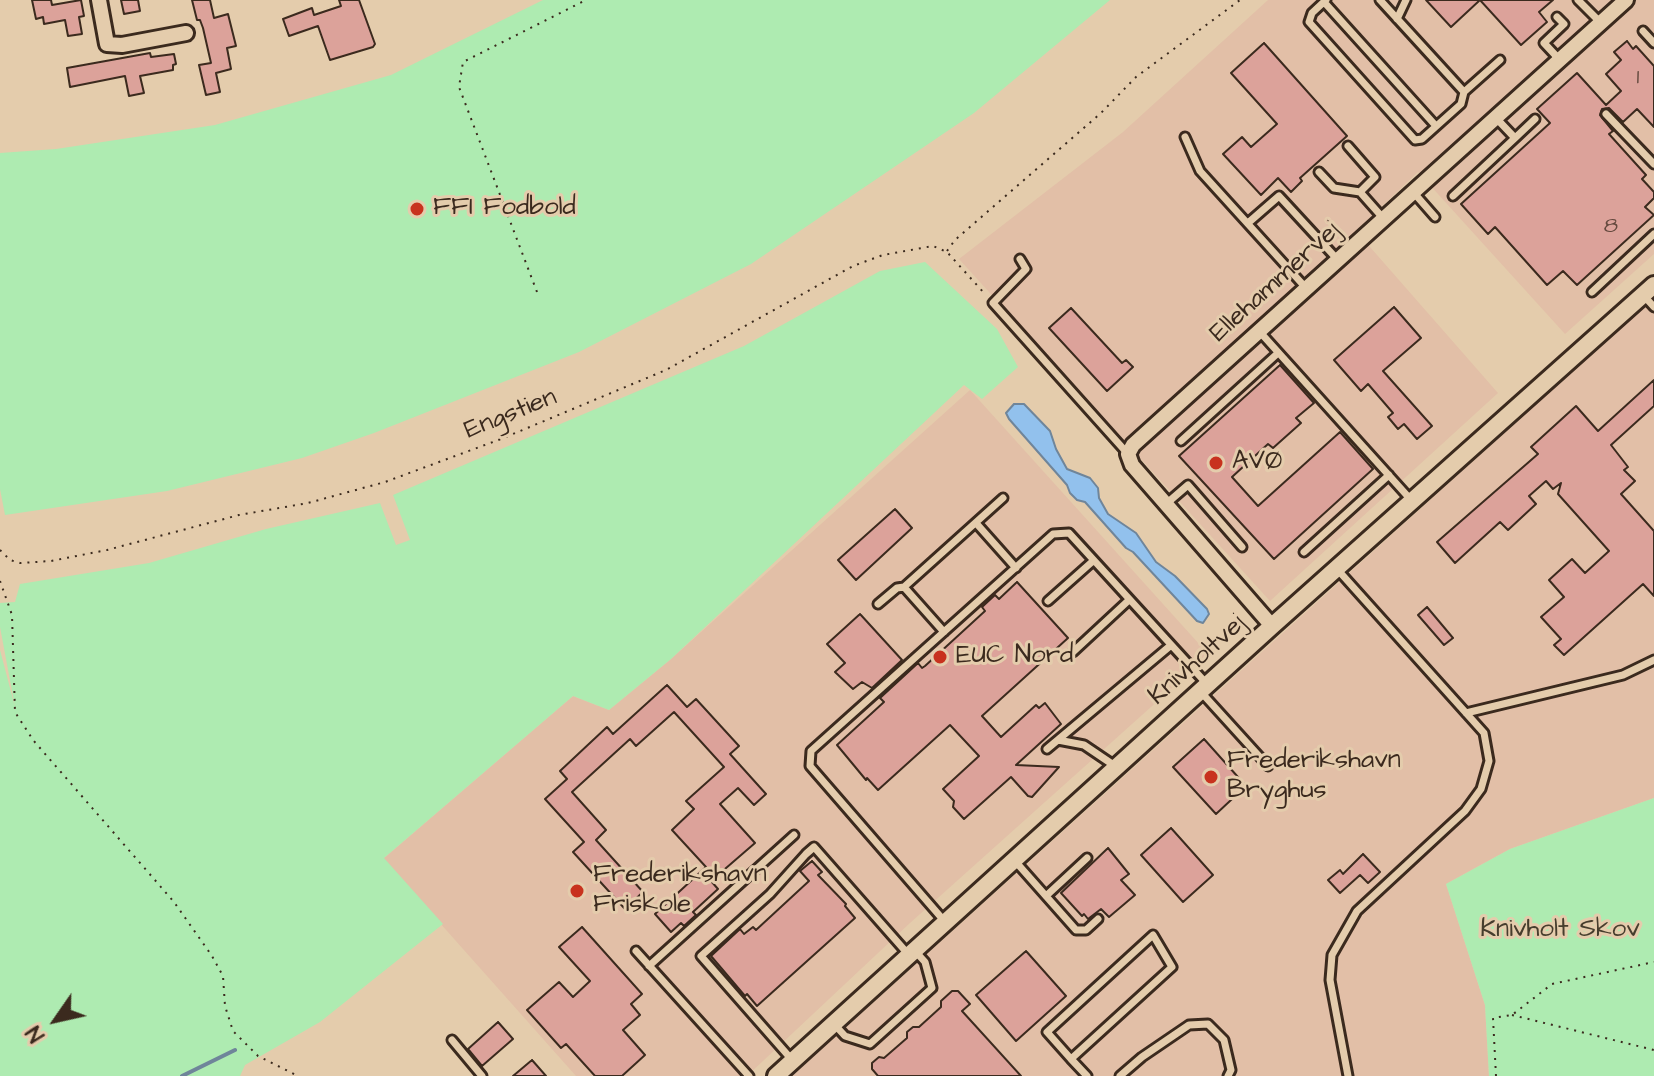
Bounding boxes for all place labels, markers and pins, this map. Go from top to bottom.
place label: FFI Fodbold [433,193,576,225]
marker: FFI Fodbold [408,200,426,218]
place label: AVØ [1232,447,1282,479]
marker: AVØ [1207,454,1225,472]
place label: EUC Nord [956,641,1073,673]
marker: EUC Nord [931,648,949,666]
place label: Frederikshavn Bryghus [1227,746,1401,808]
marker: Frederikshavn Bryghus [1202,768,1220,786]
place label: Frederikshavn Friskole [593,860,767,922]
marker: Frederikshavn Friskole [568,882,586,900]

